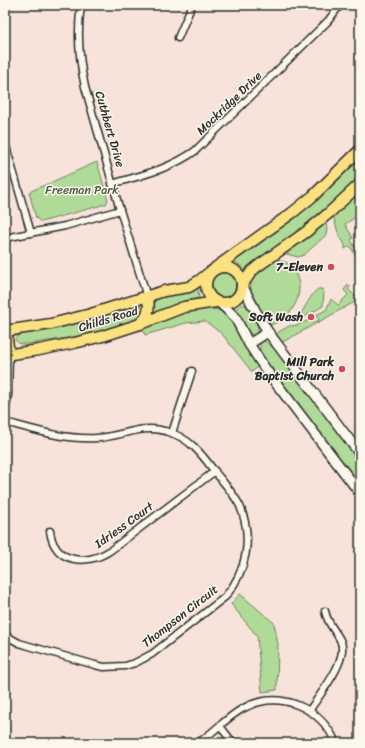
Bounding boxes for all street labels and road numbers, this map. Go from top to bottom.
street label: Mockridge Drive [191,66,267,140]
street label: Cuthbert Drive [89,88,131,170]
street label: Childs Road [76,299,141,338]
street label: Idriess Court [89,495,159,555]
street label: Thompson Circuit [137,579,223,653]

